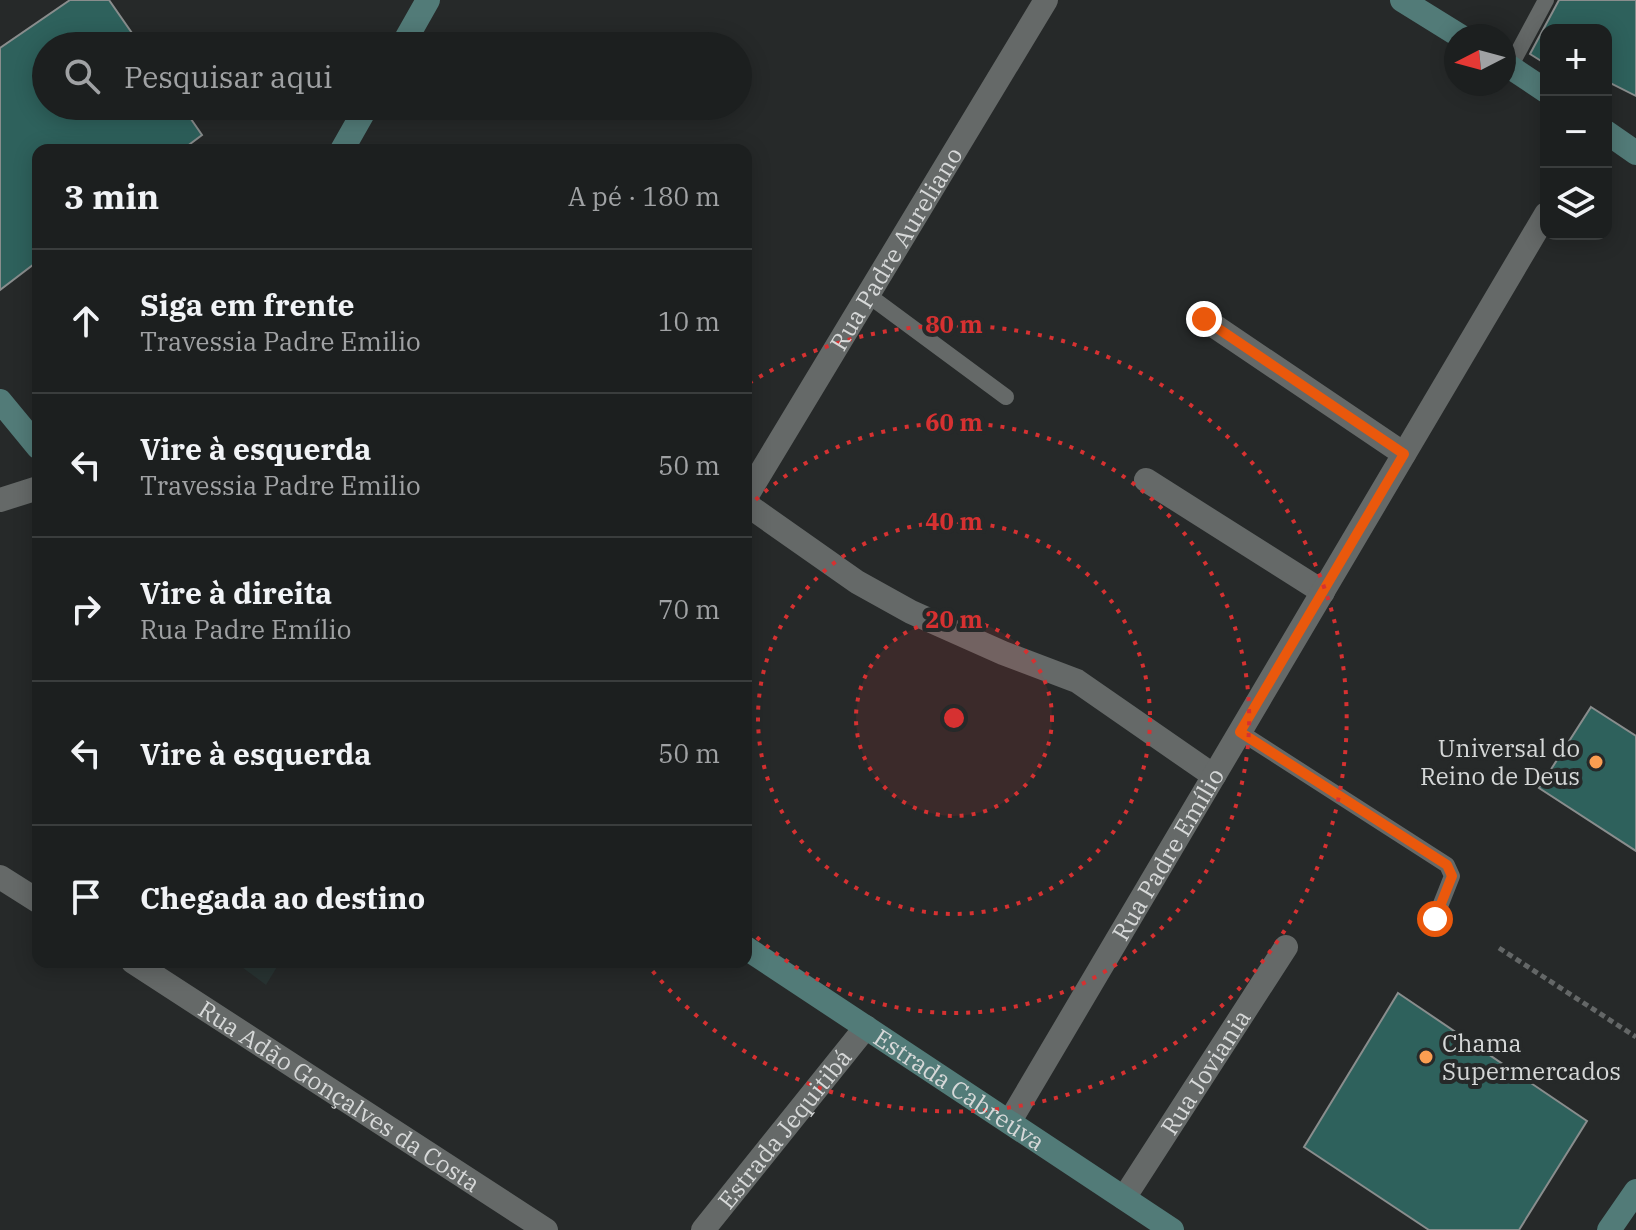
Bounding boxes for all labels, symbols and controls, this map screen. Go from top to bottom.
north arrow [1444,24,1516,96]
map controls [1540,24,1612,240]
button: + [1540,24,1612,96]
search box [32,32,752,120]
icon: search [60,54,104,98]
text: Pesquisar aqui [124,57,332,96]
button: − [1540,96,1612,168]
street label: Rua Padre Aureliano [822,141,970,356]
button: layers [1540,168,1612,240]
text: 3 min [64,174,159,218]
text: A pé · 180 m [568,179,720,213]
text: Siga em frente [140,285,355,324]
icon: ahead [64,299,108,343]
route end [1186,301,1222,337]
text: 10 m [658,304,720,338]
text: 80 m [925,308,983,340]
text: Travessia Padre Emilio [140,324,421,358]
text: 60 m [925,406,983,438]
text: Vire à esquerda [140,429,371,468]
icon: left [64,443,108,487]
text: 50 m [658,448,720,482]
text: Travessia Padre Emilio [140,468,421,502]
text: 40 m [925,505,983,537]
text: Vire à direita [140,573,332,612]
icon: right [64,587,108,631]
text: 70 m [658,592,720,626]
text: 20 m [925,603,983,635]
text: Rua Padre Emílio [140,612,351,646]
centre of rings [940,704,968,732]
icon: left [64,731,108,775]
place label: Universal do Reino de Deus [1420,732,1580,792]
text: Vire à esquerda [140,734,371,773]
text: 50 m [658,736,720,770]
marker: Universal do Reino de Deus [1587,753,1605,771]
street label: Rua Padre Emílio [1104,762,1231,946]
icon: arrive [64,875,108,919]
text: Chegada ao destino [140,878,425,917]
route start [1417,901,1453,937]
street label: Rua Adão Gonçalves da Costa [192,993,486,1199]
street label: Rua Joviania [1153,1003,1258,1141]
street label: Estrada Cabreúva [868,1021,1051,1158]
place label: Chama Supermercados [1442,1027,1621,1087]
street label: Estrada Jequitibá [710,1042,858,1215]
marker: Chama Supermercados [1417,1048,1435,1066]

